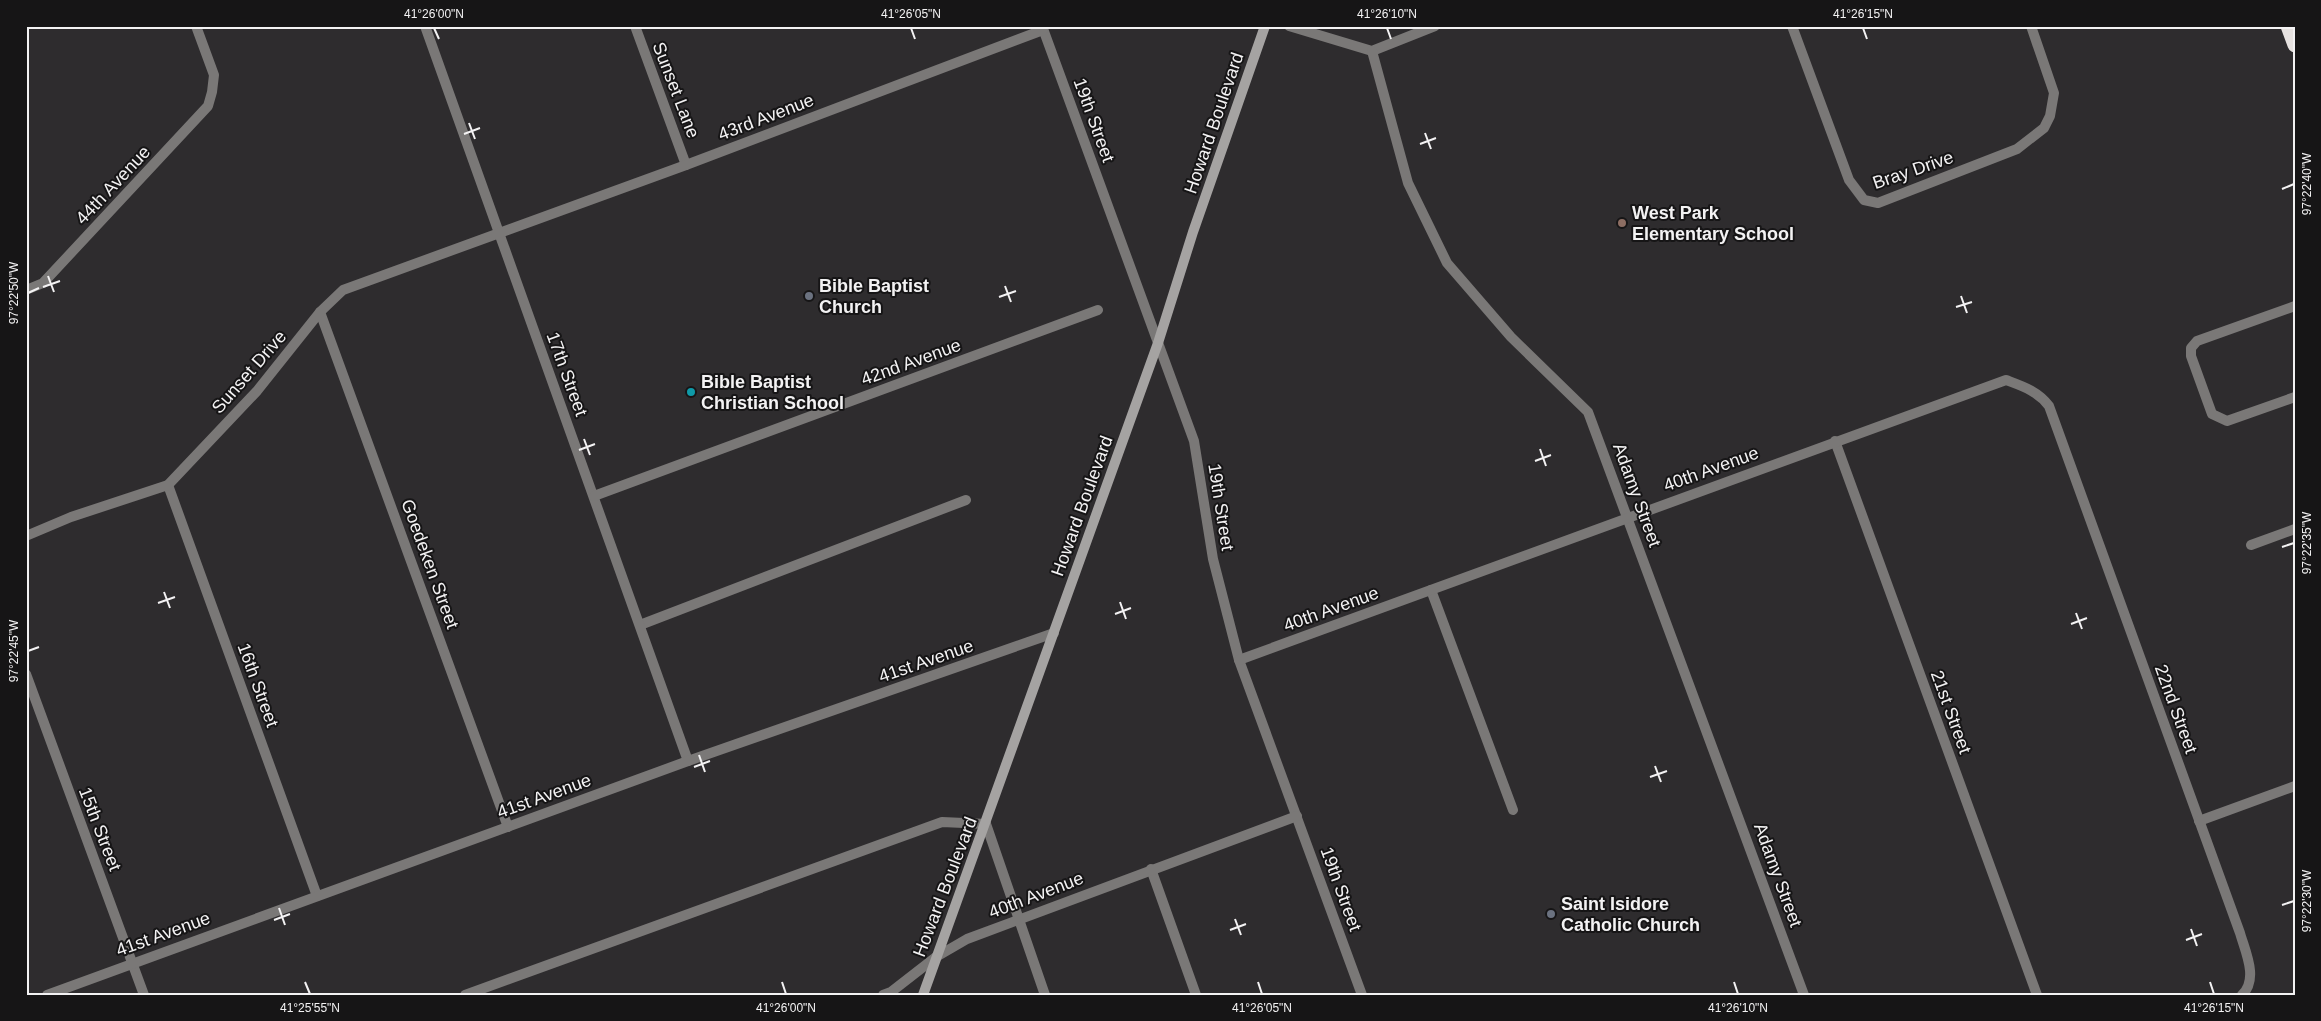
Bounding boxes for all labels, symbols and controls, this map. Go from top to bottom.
text: 41°26'00"N [404,7,464,21]
text: 41°26'05"N [881,7,941,21]
text: 41°26'10"N [1357,7,1417,21]
text: 41°26'15"N [1833,7,1893,21]
street label: Sunset Lane [649,39,703,141]
street label: Howard Boulevard [1180,50,1248,196]
street label: 19th Street [1070,75,1118,165]
street label: 43rd Avenue [715,90,817,144]
street label: 44th Avenue [72,142,154,228]
street label: Bray Drive [1870,147,1956,193]
text: 97°22'40"W [2300,152,2314,215]
place label: West Park Elementary School [1632,203,1794,244]
marker: West Park Elementary School [1616,217,1628,229]
text: 97°22'50"W [7,261,21,324]
place label: Bible Baptist Church [819,276,929,317]
marker: Bible Baptist Church [803,290,815,302]
street label: Sunset Drive [208,327,290,417]
street label: 17th Street [543,329,591,419]
street label: 42nd Avenue [858,335,964,389]
place label: Bible Baptist Christian School [701,372,844,413]
marker: Bible Baptist Christian School [685,386,697,398]
street label: Howard Boulevard [1047,433,1117,579]
street label: Adamy Street [1609,440,1665,550]
street label: 40th Avenue [1661,443,1761,495]
street label: 19th Street [1204,462,1238,552]
street label: Goedeken Street [397,497,463,631]
text: 97°22'35"W [2300,511,2314,574]
street label: 40th Avenue [1281,583,1381,635]
text: 97°22'45"W [7,619,21,682]
street label: 41st Avenue [876,635,976,687]
street label: 16th Street [234,640,282,730]
street label: 22nd Street [2151,662,2201,756]
street label: 21st Street [1927,668,1975,756]
street label: 41st Avenue [494,770,594,822]
street label: 15th Street [75,784,125,874]
street label: Howard Boulevard [909,814,981,960]
street label: Adamy Street [1750,820,1806,930]
street label: 19th Street [1317,844,1365,934]
street label: 40th Avenue [986,868,1086,922]
text: 97°22'30"W [2300,869,2314,932]
place label: Saint Isidore Catholic Church [1561,894,1700,935]
street label: 41st Avenue [113,908,213,960]
marker: Saint Isidore Catholic Church [1545,908,1557,920]
text: 41°25'55"N [280,1001,340,1015]
text: 41°26'00"N [756,1001,816,1015]
text: 41°26'05"N [1232,1001,1292,1015]
text: 41°26'10"N [1708,1001,1768,1015]
text: 41°26'15"N [2184,1001,2244,1015]

